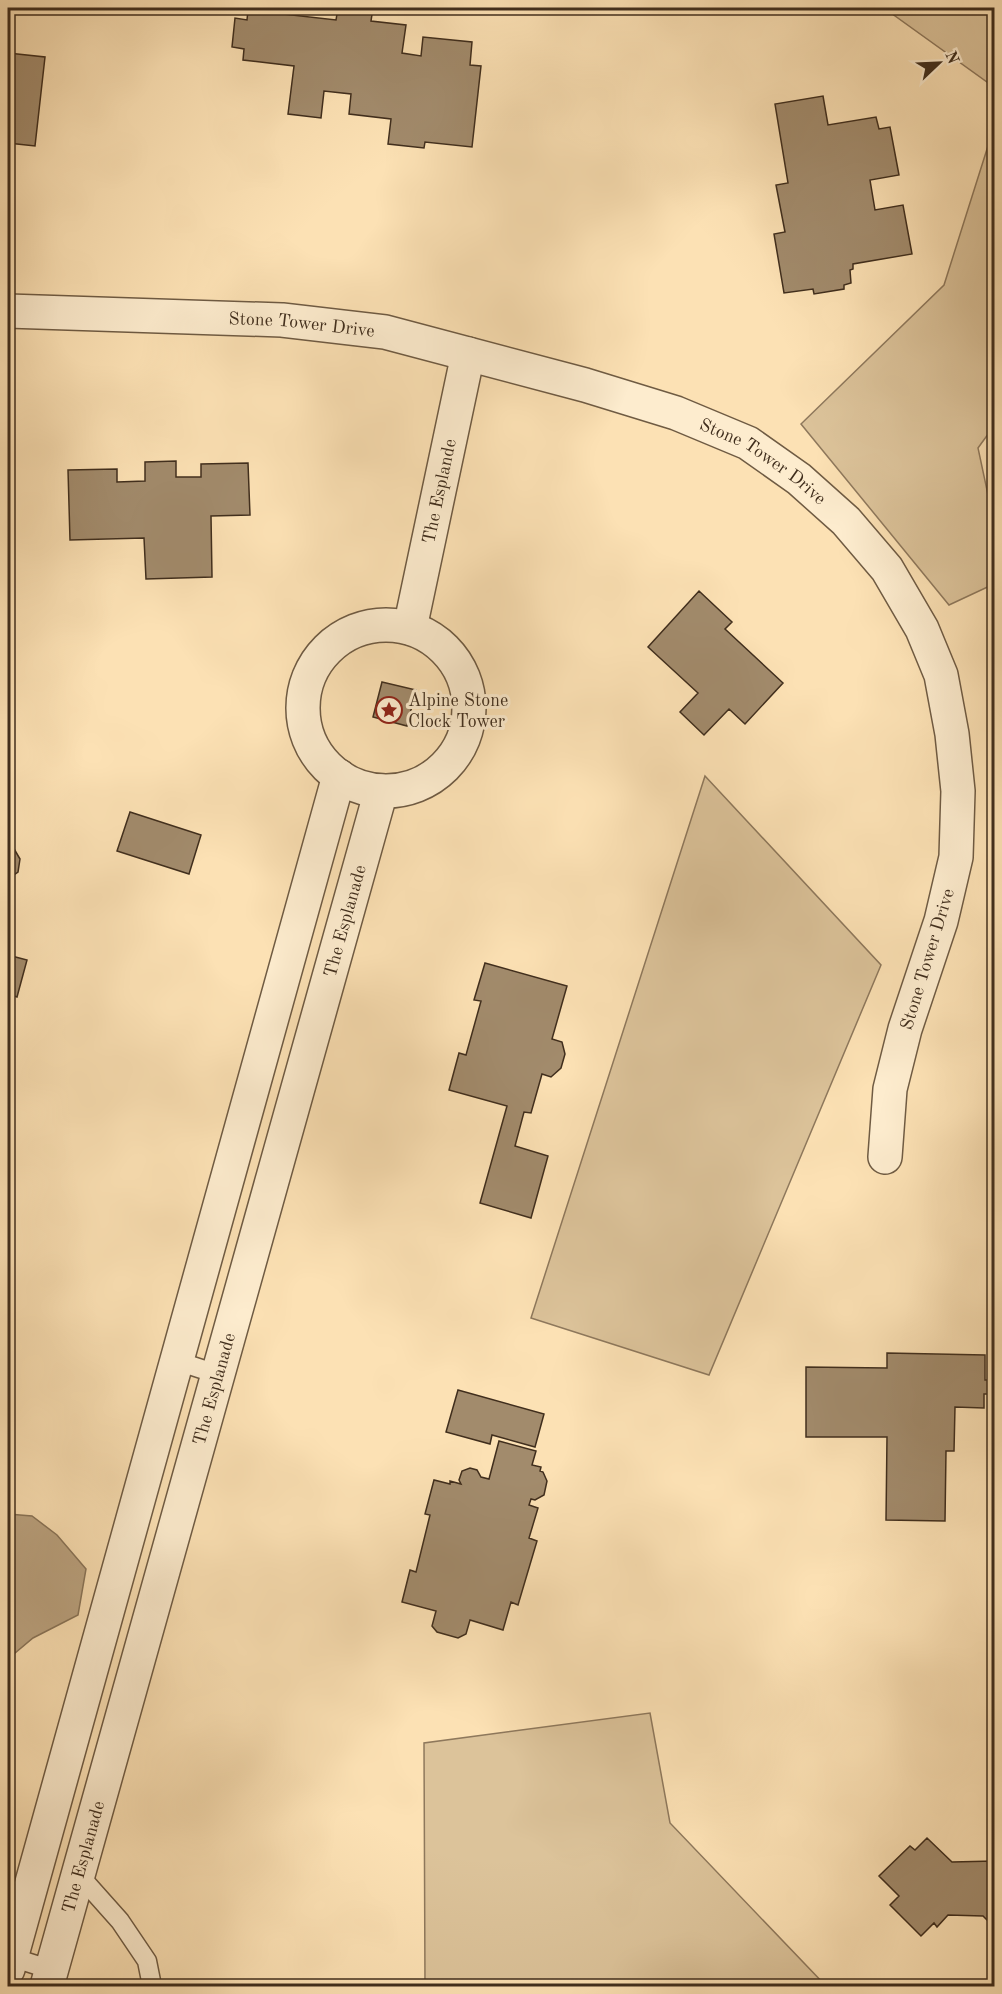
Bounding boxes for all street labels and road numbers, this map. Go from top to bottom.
street label: Stone Tower Drive [228,310,376,341]
street label: Stone Tower Drive [697,416,829,508]
street label: The Esplande [420,437,460,545]
street label: The Esplanade [321,863,370,979]
street label: Stone Tower Drive [898,886,958,1032]
street label: The Esplanade [191,1331,239,1447]
street label: The Esplanade [60,1799,108,1915]

